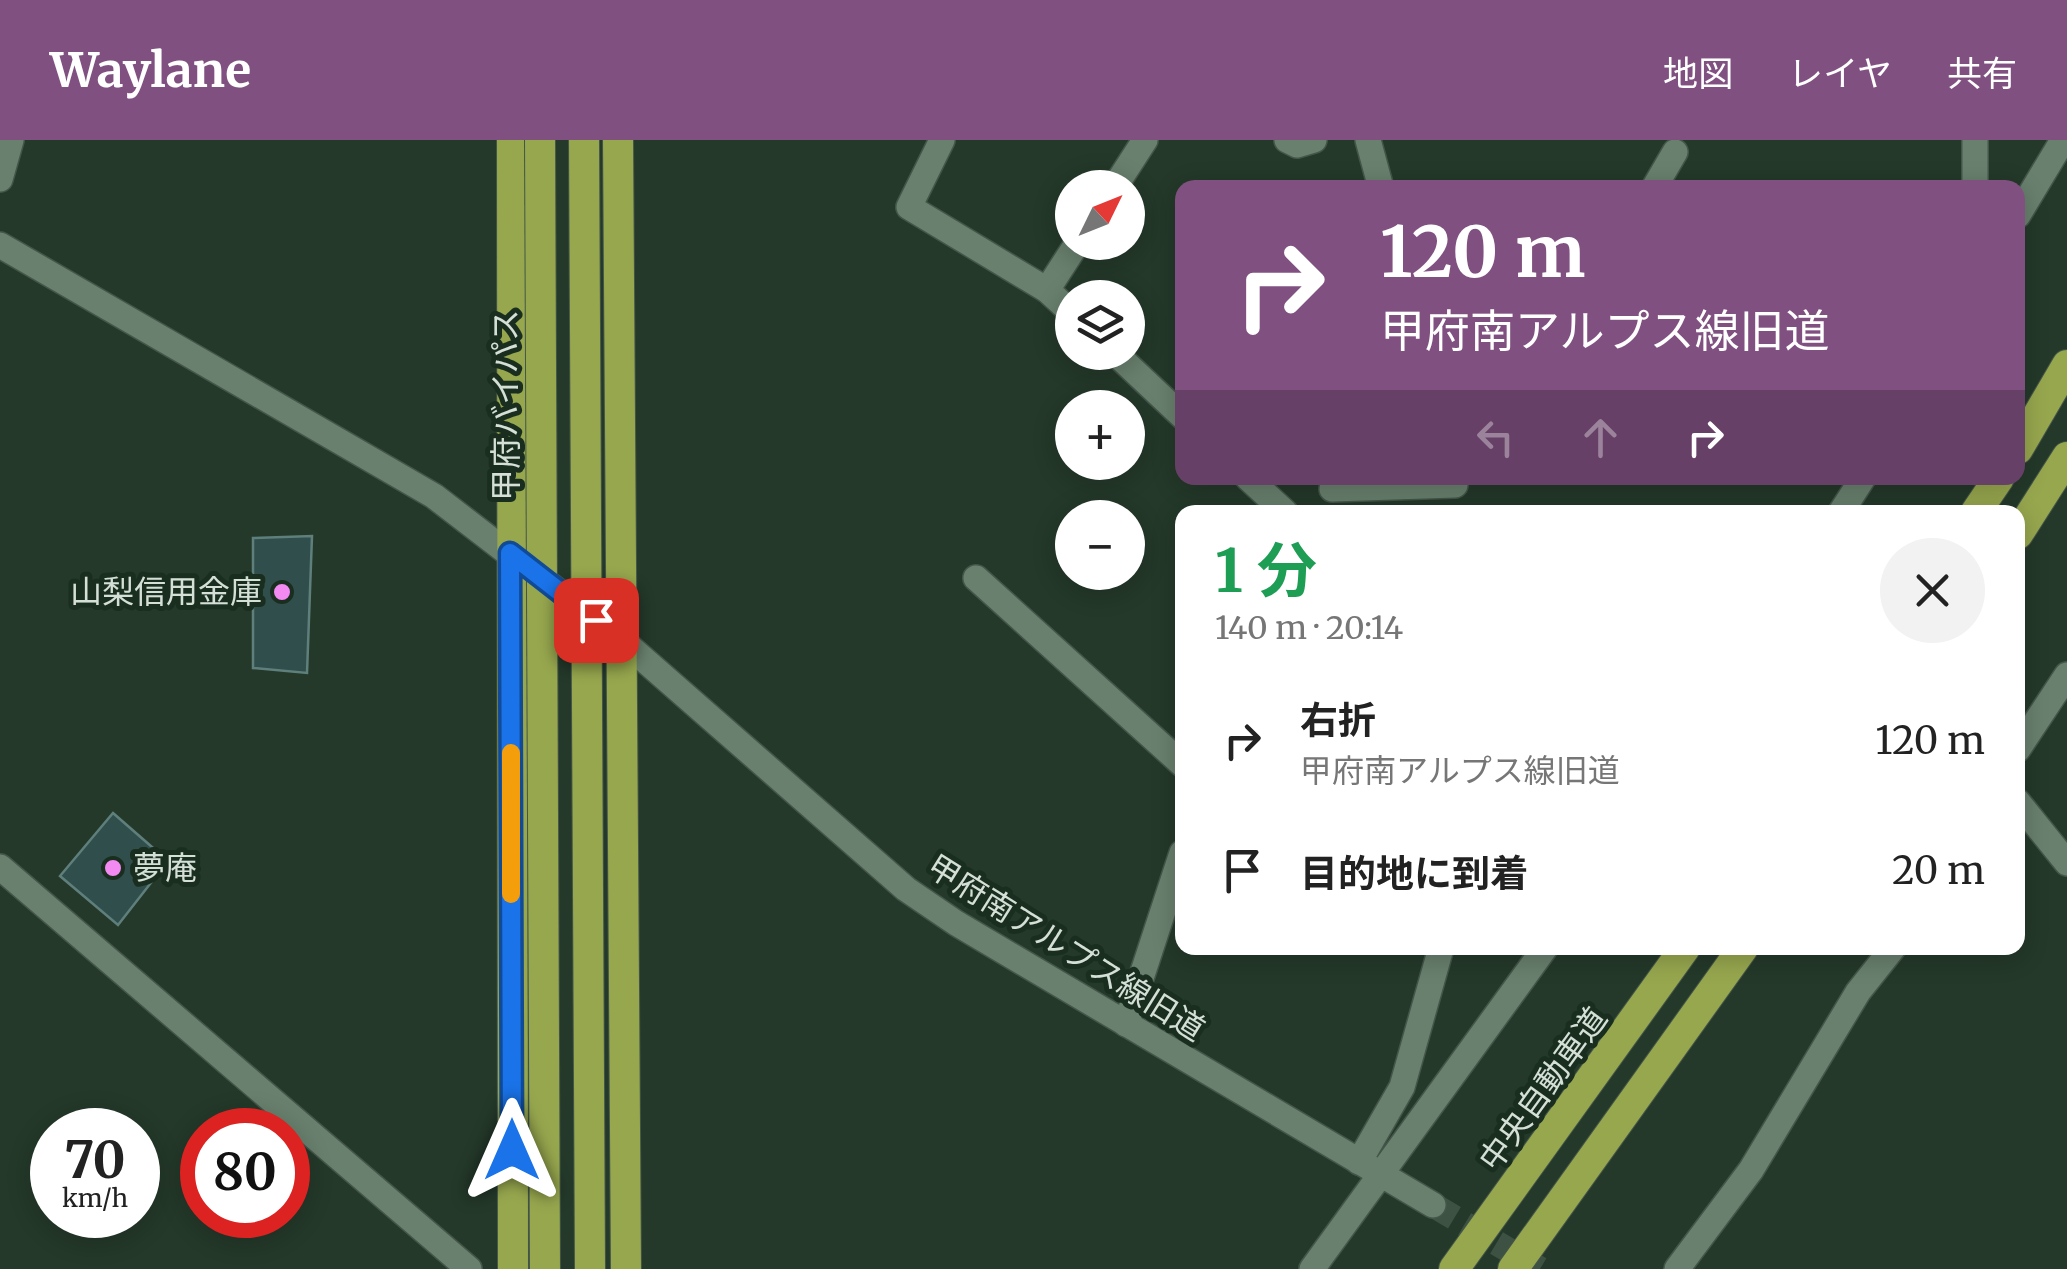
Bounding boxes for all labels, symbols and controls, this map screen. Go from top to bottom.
text: Waylane [50,40,251,100]
text: 地図 [1663,52,1733,96]
text: レイヤ [1788,52,1892,96]
text: 共有 [1947,52,2017,96]
north arrow [1055,170,1145,260]
map controls [1055,170,1145,590]
text: 120 m [1380,208,1585,296]
icon: right [1215,220,1345,350]
button: layers [1055,280,1145,370]
text: 甲府南アルプス線旧道 [1380,303,1830,359]
street label: 甲府バイパス [486,309,526,501]
button: + [1055,390,1145,480]
icon: left [1468,410,1523,465]
icon: ahead [1573,410,1628,465]
icon: right [1678,410,1733,465]
button: − [1055,500,1145,590]
text: 1 分 [1215,533,1317,608]
button: close [1880,538,1985,643]
place label: 山梨信用金庫 [70,572,262,612]
pin [554,578,639,663]
marker: 山梨信用金庫 [271,581,293,603]
icon: arrive [569,593,624,648]
text: 140 m · 20:14 [1215,608,1403,648]
text: 右折 [1300,697,1376,744]
icon: right [1215,713,1270,768]
text: 120 m [1875,717,1985,764]
text: 甲府南アルプス線旧道 [1300,751,1620,791]
icon: arrive [1215,843,1270,898]
street label: 甲府南アルプス線旧道 [920,846,1212,1050]
text: 20 m [1892,847,1985,894]
place label: 夢庵 [133,848,197,888]
text: 目的地に到着 [1300,850,1528,897]
marker: 夢庵 [102,857,124,879]
street label: 中央自動車道 [1470,1000,1616,1178]
position arrow [460,1098,564,1202]
speed limit sign: 80 [180,1108,310,1238]
text: 70 [64,1129,126,1192]
text: km/h [62,1182,128,1214]

